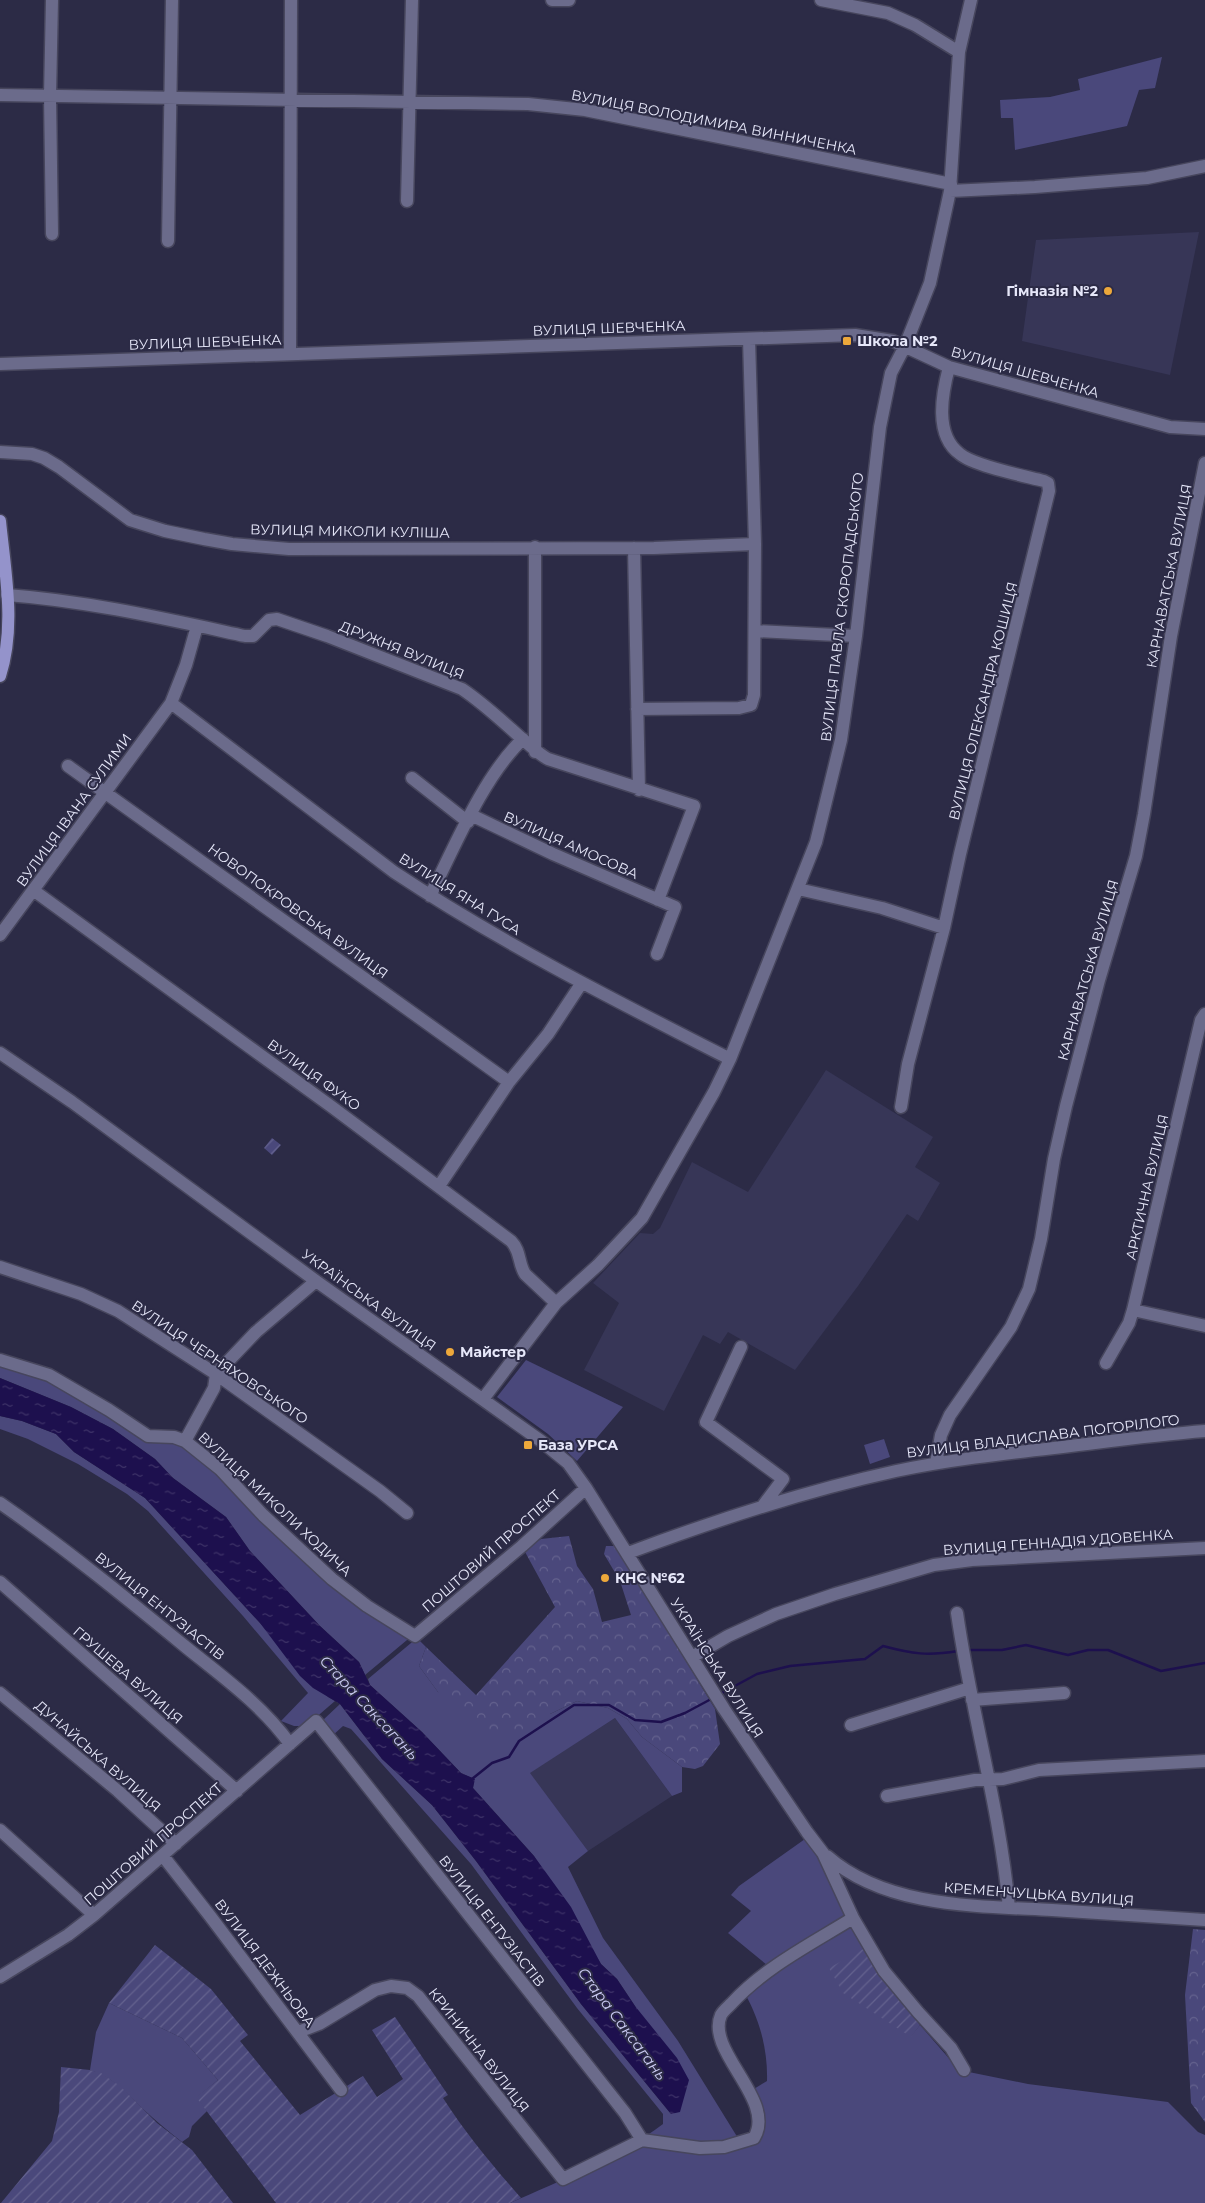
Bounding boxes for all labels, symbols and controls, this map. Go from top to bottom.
street label: ВУЛИЦЯ ВОЛОДИМИРА ВИННИЧЕНКА [570,85,859,159]
place label: Гімназія №2 [1006,282,1098,300]
marker: Гімназія №2 [1102,285,1114,297]
street label: ВУЛИЦЯ ШЕВЧЕНКА [532,316,686,340]
street label: ВУЛИЦЯ ШЕВЧЕНКА [128,330,282,354]
place label: Школа №2 [857,332,938,350]
marker: Школа №2 [841,335,853,347]
street label: ВУЛИЦЯ ШЕВЧЕНКА [949,342,1102,402]
street label: ВУЛИЦЯ ПАВЛА СКОРОПАДСЬКОГО [817,471,867,743]
street label: КАРНАВАТСЬКА ВУЛИЦЯ [1142,482,1196,670]
street label: ВУЛИЦЯ МИКОЛИ КУЛІША [250,520,451,542]
street label: ВУЛИЦЯ ОЛЕКСАНДРА КОШИЦЯ [945,580,1021,822]
street label: ДРУЖНЯ ВУЛИЦЯ [337,617,467,683]
street label: ВУЛИЦЯ ІВАНА СУЛИМИ [12,730,136,890]
street label: ВУЛИЦЯ АМОСОВА [501,807,642,883]
street label: НОВОПОКРОВСЬКА ВУЛИЦЯ [204,840,392,982]
street label: ВУЛИЦЯ ЯНА ГУСА [396,849,525,939]
street label: КАРНАВАТСЬКА ВУЛИЦЯ [1054,878,1122,1062]
street label: ВУЛИЦЯ ФУКО [264,1035,364,1115]
street label: АРКТИЧНА ВУЛИЦЯ [1121,1112,1173,1262]
street label: УКРАЇНСЬКА ВУЛИЦЯ [298,1245,440,1355]
street label: ВУЛИЦЯ ЧЕРНЯХОВСЬКОГО [128,1296,312,1428]
place label: Майстер [460,1343,526,1361]
marker: Майстер [444,1346,456,1358]
street label: ВУЛИЦЯ ВЛАДИСЛАВА ПОГОРІЛОГО [905,1410,1181,1462]
street label: ВУЛИЦЯ МИКОЛИ ХОДИЧА [194,1428,356,1580]
place label: База УРСА [538,1436,619,1454]
marker: База УРСА [522,1439,534,1451]
street label: ПОШТОВИЙ ПРОСПЕКТ [418,1485,565,1616]
street label: ВУЛИЦЯ ГЕННАДІЯ УДОВЕНКА [942,1525,1174,1559]
street label: ВУЛИЦЯ ЕНТУЗІАСТІВ [91,1548,229,1664]
place label: КНС №62 [615,1569,685,1587]
marker: КНС №62 [599,1572,611,1584]
street label: УКРАЇНСЬКА ВУЛИЦЯ [667,1595,767,1741]
street label: ГРУШЕВА ВУЛИЦЯ [69,1622,187,1728]
water label: Стара Саксагань [316,1651,423,1764]
street label: ДУНАЙСЬКА ВУЛИЦЯ [31,1696,165,1816]
street label: ПОШТОВИЙ ПРОСПЕКТ [80,1778,227,1909]
street label: ВУЛИЦЯ ЕНТУЗІАСТІВ [435,1852,549,1990]
street label: КРЕМЕНЧУЦЬКА ВУЛИЦЯ [943,1878,1135,1910]
street label: ВУЛИЦЯ ДЕЖНЬОВА [211,1895,319,2031]
water label: Стара Саксагань [574,1964,671,2084]
street label: КРИНИЧНА ВУЛИЦЯ [425,1984,533,2116]

